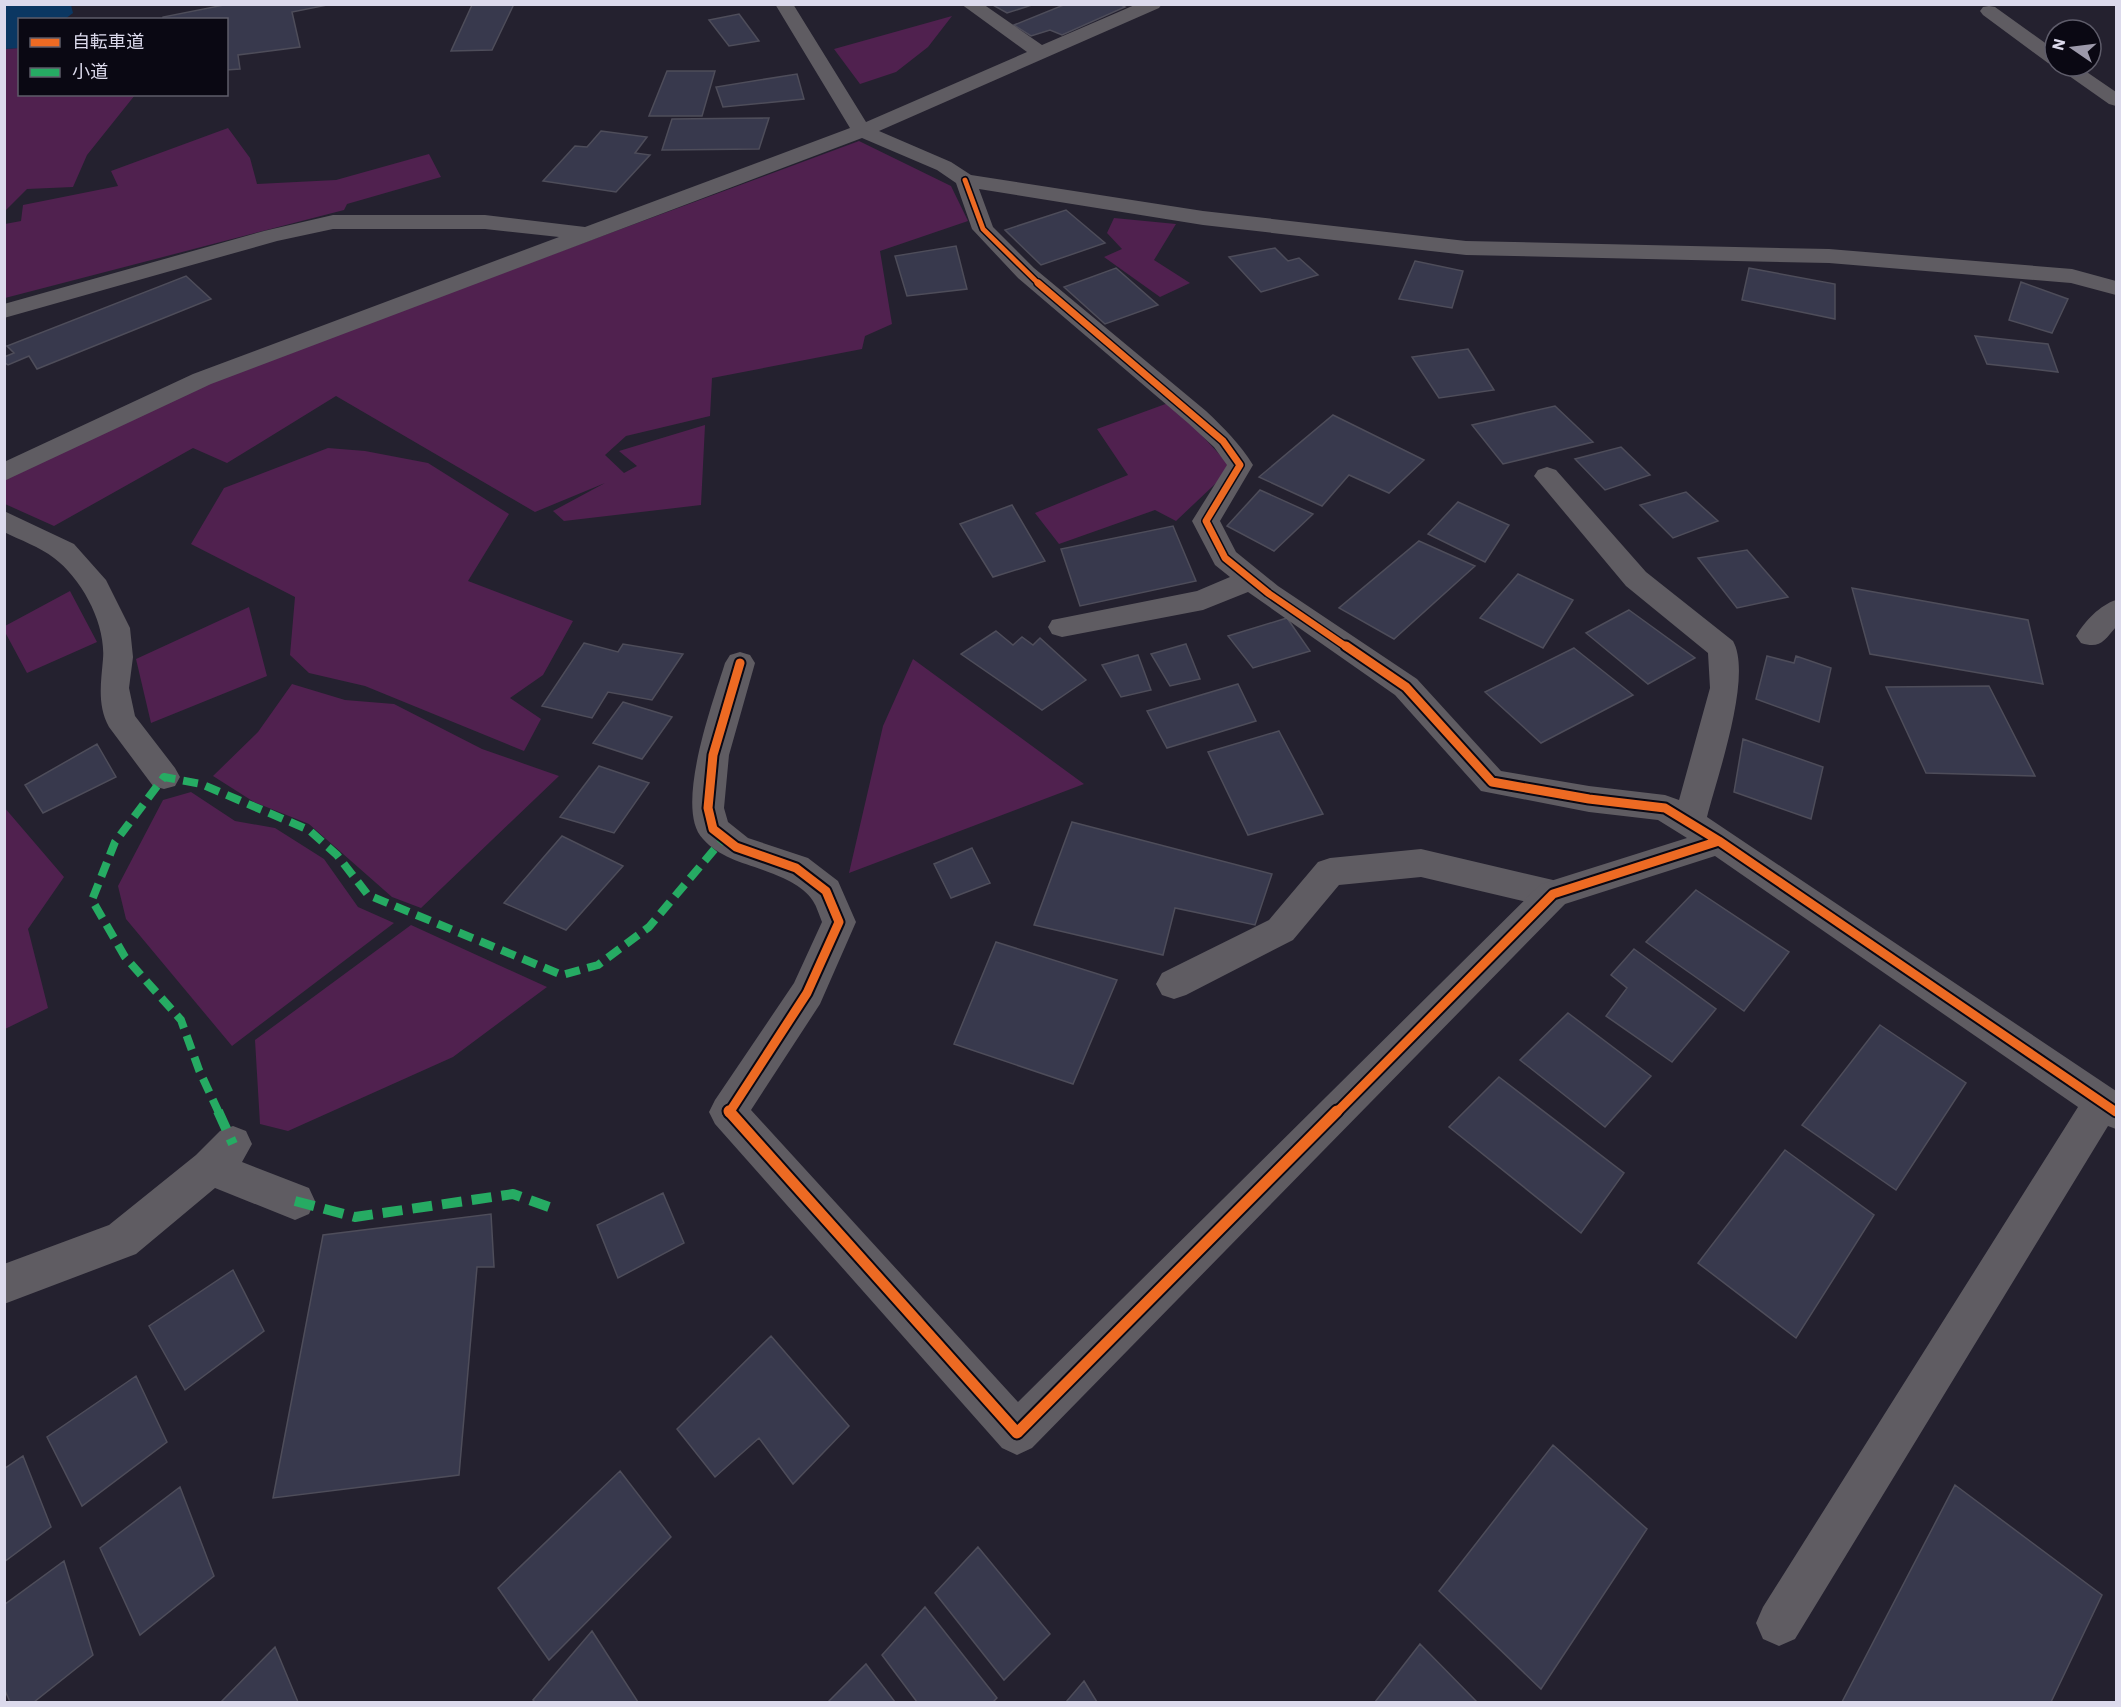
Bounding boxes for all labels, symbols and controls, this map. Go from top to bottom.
legend [18,18,228,96]
north arrow [2043,18,2103,78]
text: 自転車道 [72,30,144,53]
text: N [2047,36,2070,52]
text: 小道 [72,60,108,83]

